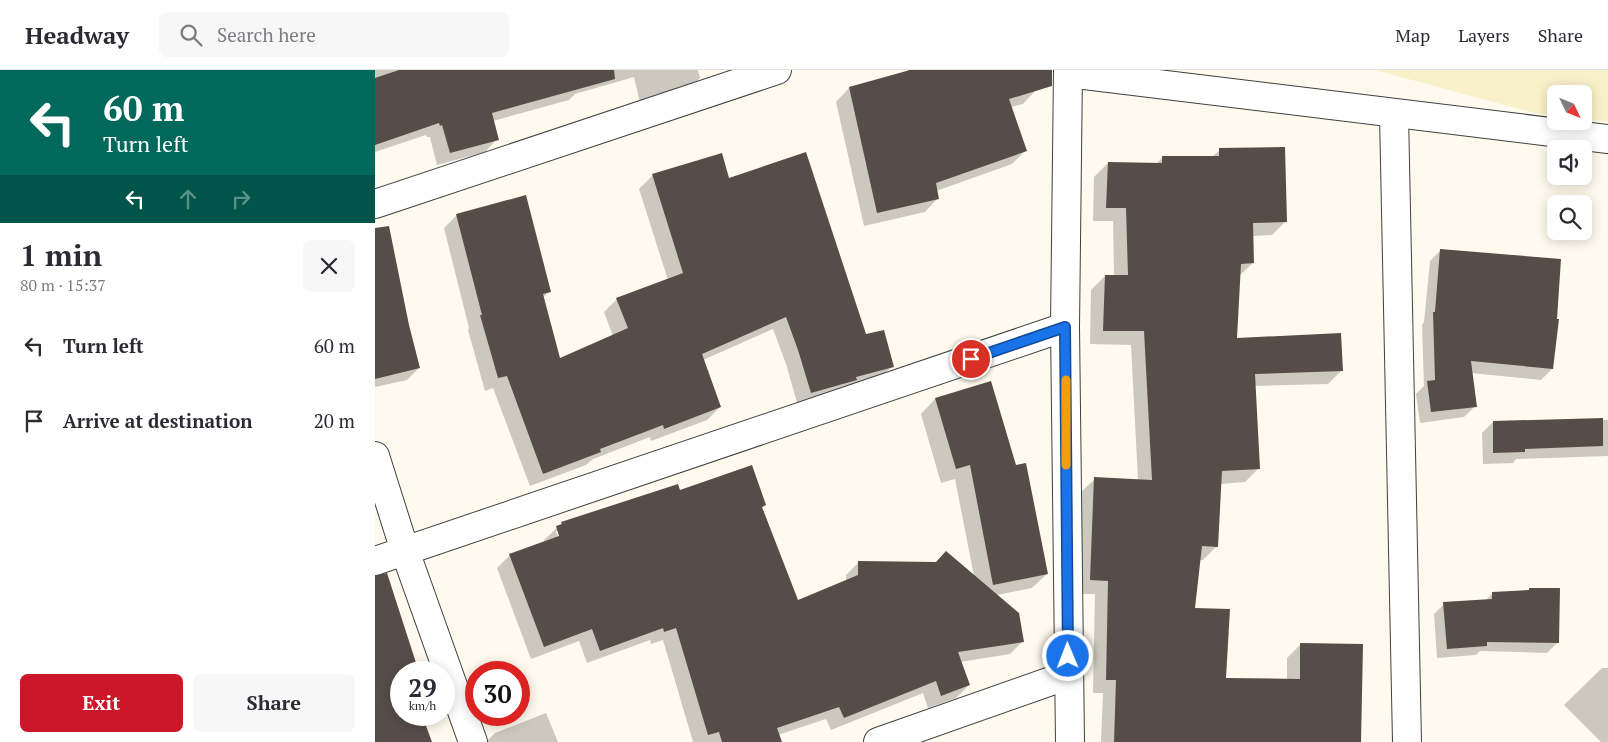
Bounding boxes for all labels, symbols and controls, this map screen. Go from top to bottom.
search box [159,12,509,57]
text: Headway [25,19,129,51]
icon: search [177,21,205,49]
text: Search here [217,22,316,47]
text: Map [1395,23,1430,47]
text: Layers [1458,23,1510,47]
text: Share [1538,23,1583,47]
text: 60 m [103,85,184,131]
north arrow [1547,85,1593,130]
map controls [1547,85,1592,240]
icon: left [20,90,85,155]
text: Turn left [103,129,189,158]
button: sound [1547,140,1592,185]
icon: left [121,185,149,213]
icon: ahead [174,185,202,213]
icon: right [227,185,255,213]
button: search [1547,195,1592,240]
text: 1 min [20,235,102,275]
button: close [303,240,355,292]
text: 80 m · 15:37 [20,274,106,296]
icon: left [20,332,48,360]
text: Turn left [63,333,144,358]
text: 60 m [314,333,355,358]
pin [950,338,992,380]
icon: arrive [957,345,985,373]
icon: arrive [20,407,48,435]
text: Arrive at destination [63,408,252,433]
text: 20 m [314,408,355,433]
position arrow [1041,629,1093,681]
speed limit sign: 30 [465,661,530,726]
text: 29 [408,671,437,704]
button: Exit [20,674,183,732]
button: Share [193,674,355,732]
text: km/h [409,698,436,713]

